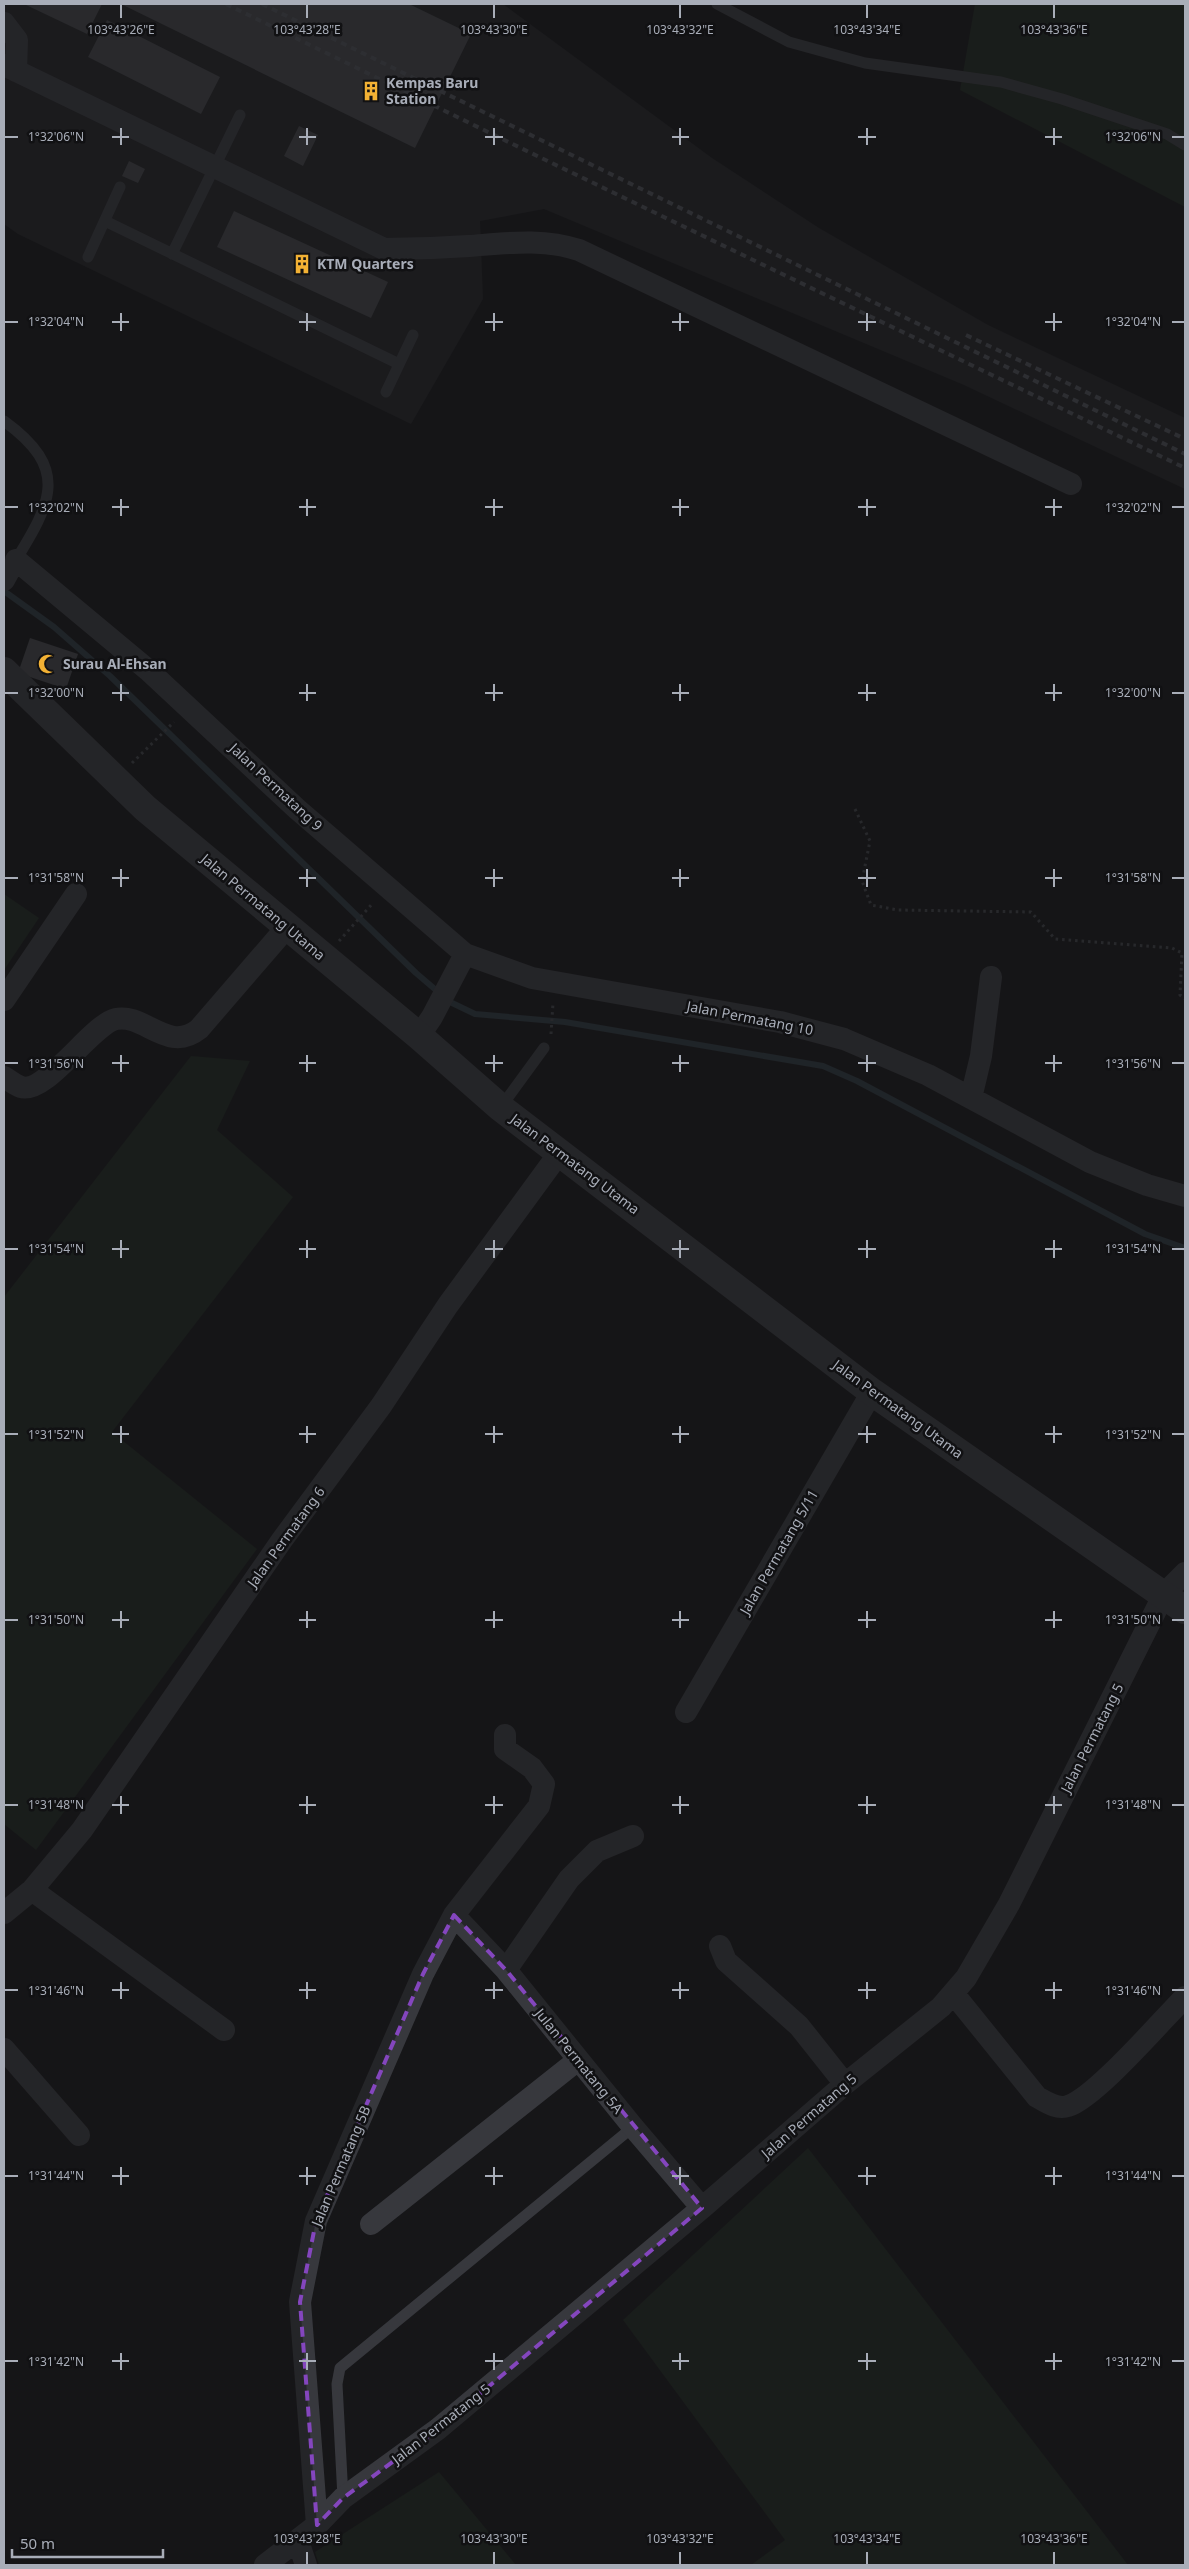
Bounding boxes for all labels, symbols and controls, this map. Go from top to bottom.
text: 103°43'26"E [87,21,155,38]
text: 103°43'28"E [273,21,341,38]
text: 103°43'30"E [460,21,528,38]
text: 103°43'32"E [646,21,714,38]
text: 103°43'34"E [833,21,901,38]
text: 103°43'36"E [1020,21,1088,38]
place label: Kempas Baru Station [386,73,478,108]
building icon: Kempas Baru Station [360,80,382,102]
text: 1°32'06"N [28,128,84,145]
text: 1°32'06"N [1105,128,1161,145]
building icon: KTM Quarters [291,253,313,275]
place label: KTM Quarters [317,254,414,273]
text: 1°32'04"N [28,313,84,330]
text: 1°32'04"N [1105,313,1161,330]
text: 1°32'02"N [28,499,84,516]
text: 1°32'02"N [1105,499,1161,516]
mosque icon: Surau Al-Ehsan [37,653,59,675]
place label: Surau Al-Ehsan [63,654,167,673]
text: 1°32'00"N [28,684,84,701]
text: 1°32'00"N [1105,684,1161,701]
street label: Jalan Permatang 9 [224,737,327,835]
street label: Jalan Permatang Utama [196,848,329,964]
text: 1°31'58"N [28,869,84,886]
text: 1°31'58"N [1105,869,1161,886]
street label: Jalan Permatang 10 [683,996,815,1039]
text: 1°31'56"N [28,1055,84,1072]
text: 1°31'56"N [1105,1055,1161,1072]
street label: Jalan Permatang Utama [506,1108,643,1218]
text: 1°31'54"N [28,1240,84,1257]
text: 1°31'54"N [1105,1240,1161,1257]
street label: Jalan Permatang Utama [828,1354,967,1462]
text: 1°31'52"N [28,1426,84,1443]
text: 1°31'52"N [1105,1426,1161,1443]
street label: Jalan Permatang 6 [241,1482,329,1593]
street label: Jalan Permatang 5/11 [734,1486,822,1620]
text: 1°31'50"N [28,1611,84,1628]
text: 1°31'50"N [1105,1611,1161,1628]
street label: Jalan Permatang 5 [1055,1680,1127,1797]
text: 1°31'48"N [28,1796,84,1813]
text: 1°31'48"N [1105,1796,1161,1813]
text: 1°31'46"N [28,1982,84,1999]
text: 1°31'46"N [1105,1982,1161,1999]
street label: Julan Permatang 5A [530,2003,628,2117]
street label: Jalan Permatang 5 [756,2069,860,2164]
street label: Jalan Permatang 5B [306,2103,375,2231]
text: 1°31'44"N [28,2167,84,2184]
text: 1°31'44"N [1105,2167,1161,2184]
text: 1°31'42"N [28,2353,84,2370]
text: 1°31'42"N [1105,2353,1161,2370]
street label: Jalan Permatang 5 [386,2379,494,2469]
scale bar [12,2526,164,2558]
text: 103°43'28"E [273,2530,341,2547]
text: 103°43'30"E [460,2530,528,2547]
text: 103°43'32"E [646,2530,714,2547]
text: 103°43'34"E [833,2530,901,2547]
text: 103°43'36"E [1020,2530,1088,2547]
text: 50 m [20,2533,55,2553]

